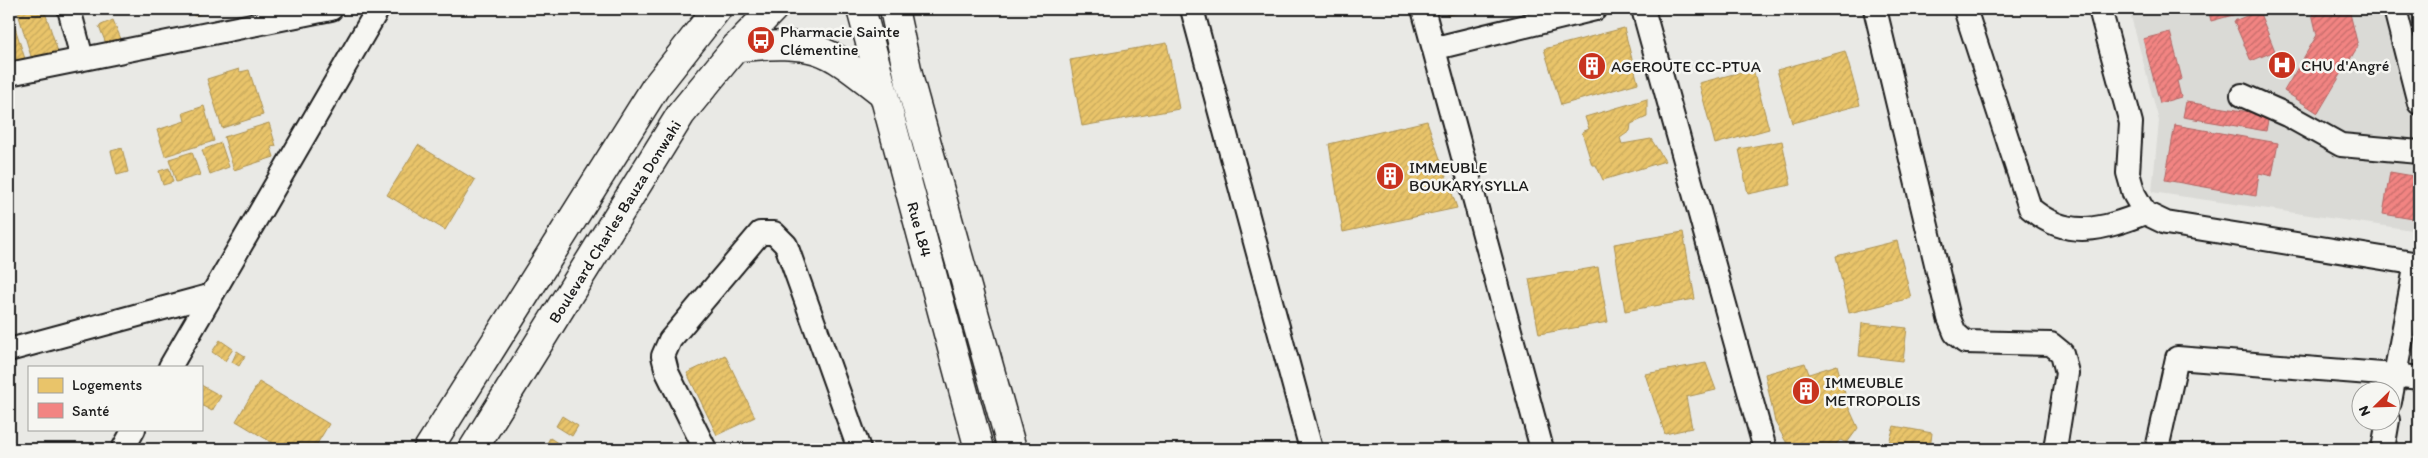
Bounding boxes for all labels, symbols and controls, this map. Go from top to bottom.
place label: Pharmacie Sainte Clémentine [780,22,900,59]
bus stop icon: Pharmacie Sainte Clémentine [746,25,776,55]
hospital icon: CHU d'Angré [2267,50,2297,80]
building icon: AGEROUTE CC-PTUA [1577,51,1607,81]
place label: CHU d'Angré [2301,56,2389,75]
place label: AGEROUTE CC-PTUA [1611,57,1761,76]
street label: Boulevard Charles Bauza Donwahi [545,117,685,327]
place label: IMMEUBLE BOUKARY SYLLA [1409,158,1529,195]
building icon: IMMEUBLE BOUKARY SYLLA [1375,161,1405,191]
street label: Rue L84 [903,200,936,259]
legend [28,366,202,430]
place label: IMMEUBLE METROPOLIS [1825,373,1921,410]
text: Logements [72,376,143,394]
building icon: IMMEUBLE METROPOLIS [1791,376,1821,406]
north arrow [2350,380,2400,430]
text: Santé [72,402,110,420]
text: N [2355,403,2374,419]

